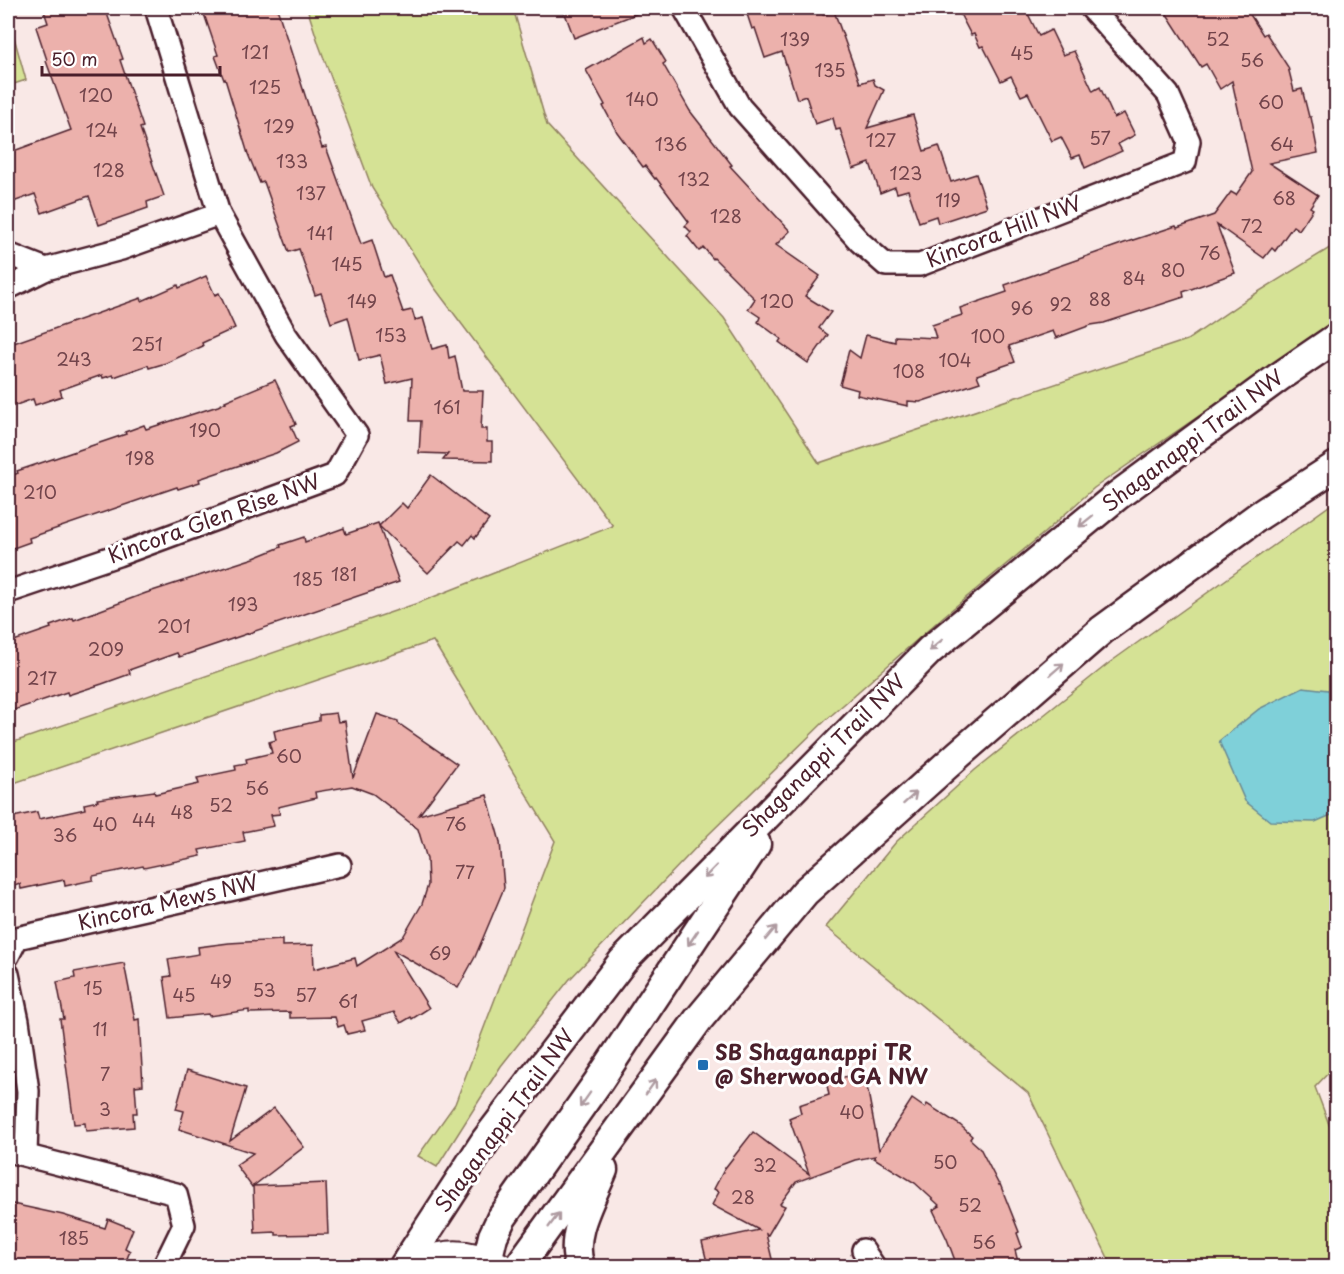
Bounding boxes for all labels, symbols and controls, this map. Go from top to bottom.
house number: 139 [780,25,810,52]
house number: 52 [1206,25,1230,52]
house number: 121 [241,38,269,65]
scale bar [42,39,220,77]
house number: 45 [1011,39,1034,66]
text: 50 m [51,45,98,72]
house number: 56 [1240,46,1264,73]
house number: 135 [814,56,846,83]
house number: 125 [249,73,281,100]
house number: 120 [79,81,113,108]
house number: 140 [625,85,659,112]
house number: 60 [1258,88,1284,115]
house number: 129 [263,112,295,139]
house number: 124 [86,116,118,143]
house number: 57 [1089,124,1111,151]
house number: 127 [866,126,896,153]
house number: 136 [655,130,687,157]
house number: 64 [1270,130,1294,157]
house number: 133 [276,147,308,174]
house number: 128 [93,156,125,183]
house number: 123 [890,159,922,186]
house number: 132 [678,165,710,192]
house number: 137 [296,179,326,206]
house number: 68 [1272,184,1296,211]
street label: Kincora Hill NW [921,186,1086,274]
house number: 119 [935,186,961,213]
house number: 128 [710,202,742,229]
house number: 72 [1241,212,1263,239]
house number: 141 [307,219,333,246]
house number: 76 [1199,239,1221,266]
house number: 145 [331,250,363,277]
house number: 80 [1161,256,1185,283]
house number: 84 [1122,264,1146,291]
house number: 88 [1089,285,1111,312]
house number: 149 [347,287,377,314]
house number: 120 [760,287,794,314]
house number: 92 [1050,290,1072,317]
house number: 96 [1011,294,1033,321]
house number: 153 [375,321,407,348]
house number: 100 [971,322,1005,349]
house number: 251 [131,330,163,357]
house number: 243 [56,345,92,372]
house number: 104 [938,346,972,373]
house number: 108 [893,357,925,384]
street label: Shaganappi Trail NW [1094,360,1290,518]
house number: 161 [434,393,460,420]
house number: 190 [189,416,221,443]
house number: 198 [125,444,155,471]
street label: Kincora Glen Rise NW [103,464,324,570]
house number: 210 [23,478,57,505]
one-way arrow [1078,515,1094,528]
house number: 181 [331,560,357,587]
house number: 185 [293,565,323,592]
house number: 193 [228,590,258,617]
house number: 201 [157,612,191,639]
house number: 209 [88,635,124,662]
one-way arrow [929,638,944,652]
one-way arrow [1049,662,1064,676]
house number: 217 [27,664,58,691]
street label: Shaganappi Trail NW [733,665,912,844]
house number: 60 [276,742,302,769]
house number: 56 [245,774,269,801]
house number: 52 [209,791,233,818]
one-way arrow [902,791,917,805]
house number: 48 [170,798,194,825]
house number: 44 [132,806,156,833]
house number: 40 [92,810,118,837]
house number: 76 [445,810,467,837]
house number: 36 [53,821,77,848]
house number: 77 [455,858,475,885]
one-way arrow [703,864,718,879]
street label: Kincora Mews NW [74,865,261,937]
one-way arrow [764,925,777,941]
one-way arrow [687,929,699,946]
house number: 69 [429,939,451,966]
house number: 49 [210,967,232,994]
house number: 15 [83,974,103,1001]
house number: 53 [252,976,276,1003]
house number: 45 [173,981,196,1008]
house number: 57 [295,981,317,1008]
house number: 61 [338,987,358,1014]
house number: 11 [92,1015,108,1042]
street label: Shaganappi Trail NW [426,1021,581,1218]
place label: SB Shaganappi TR @ Sherwood GA NW [715,1035,929,1091]
marker: SB Shaganappi TR @ Sherwood GA NW [696,1058,710,1072]
house number: 7 [100,1060,110,1087]
one-way arrow [645,1079,657,1095]
one-way arrow [579,1092,591,1108]
house number: 3 [99,1095,111,1122]
house number: 40 [839,1098,865,1125]
house number: 50 [933,1148,957,1175]
house number: 32 [753,1151,777,1178]
house number: 28 [731,1183,755,1210]
house number: 52 [958,1191,982,1218]
one-way arrow [547,1212,560,1228]
house number: 185 [59,1224,89,1251]
house number: 56 [972,1228,996,1255]

